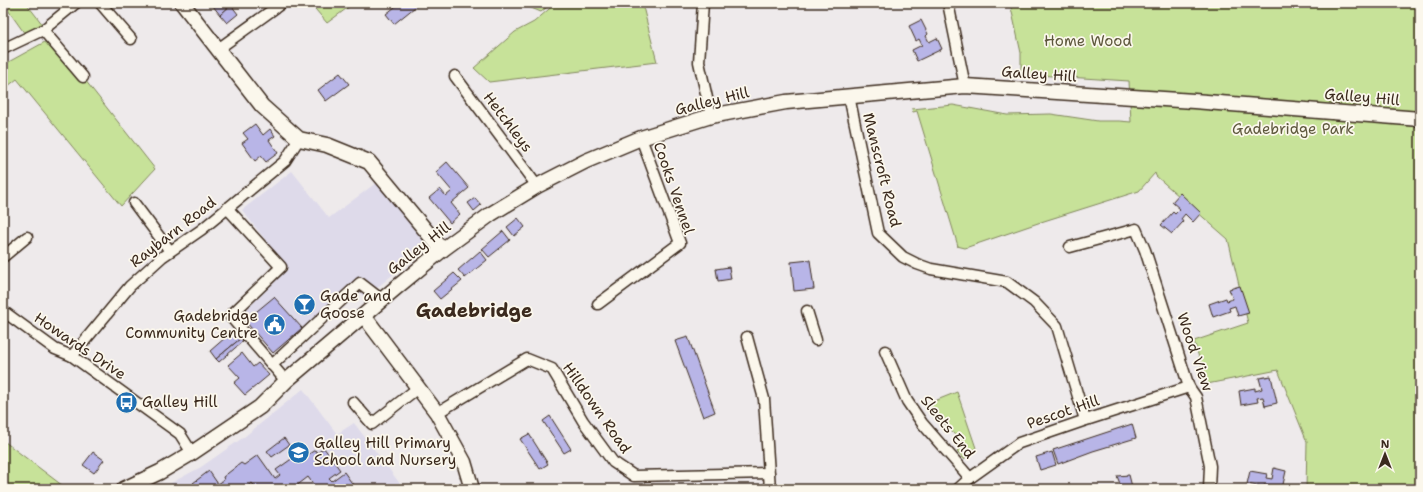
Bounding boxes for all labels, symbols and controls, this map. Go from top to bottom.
park label: Home Wood [1044,31,1132,51]
street label: Galley Hill [1001,61,1078,87]
street label: Galley Hill [673,82,752,120]
street label: Galley Hill [1324,84,1401,110]
street label: Hetchleys [479,88,537,156]
street label: Manscroft Road [858,111,906,230]
park label: Gadebridge Park [1232,119,1354,139]
street label: Cooks Vennel [649,139,699,237]
street label: Raybarn Road [126,192,221,272]
street label: Galley Hill [383,217,455,279]
place label: Gade and Goose [320,286,392,323]
bar icon: Gade and Goose [292,292,318,318]
district label: Gadebridge [416,298,532,323]
place label: Gadebridge Community Centre [125,306,258,343]
street label: Howards Drive [30,308,130,384]
street label: Wood View [1172,310,1218,394]
public building icon: Gadebridge Community Centre [261,312,287,338]
street label: Hilldown Road [558,358,636,458]
bus stop icon: Galley Hill [114,389,140,415]
street label: Pescot Hill [1024,390,1102,434]
street label: Sleets End [916,391,980,463]
place label: Galley Hill [142,392,218,412]
place label: Galley Hill Primary School and Nursery [314,433,456,470]
north arrow [1365,434,1405,474]
text: N [1381,437,1390,452]
school or university icon: Galley Hill Primary School and Nursery [286,439,312,465]

